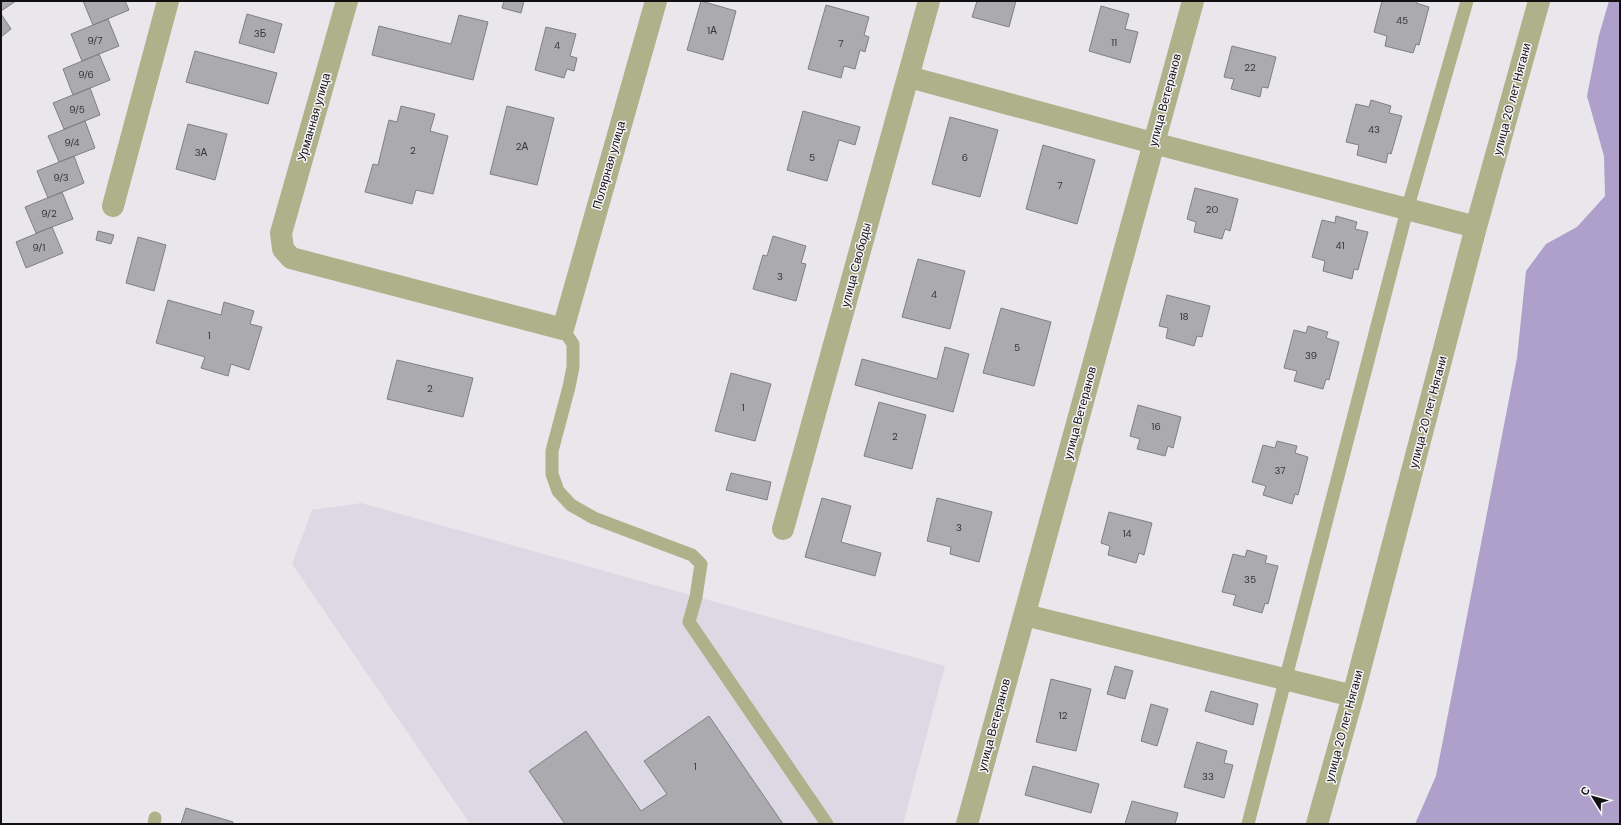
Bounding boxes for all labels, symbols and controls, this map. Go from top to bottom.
house number: 45 [1396,14,1408,27]
house number: 1А [707,24,717,37]
house number: 3Б [254,27,267,40]
house number: 9/7 [87,34,103,47]
house number: 11 [1111,36,1117,49]
house number: 7 [838,37,844,50]
house number: 4 [554,39,560,52]
street label: улица 20 лет Нягани [1489,41,1535,157]
street label: улица Ветеранов [1145,52,1185,148]
house number: 22 [1244,61,1256,74]
house number: 9/6 [78,68,94,81]
street label: Урманная улица [294,71,334,163]
house number: 9/5 [69,103,85,116]
street label: Полярная улица [589,119,629,211]
house number: 43 [1368,123,1380,136]
house number: 9/4 [64,136,80,149]
house number: 2А [516,140,529,153]
house number: 2 [410,144,416,157]
house number: 3А [195,146,208,159]
house number: 5 [809,151,815,164]
house number: 6 [962,151,968,164]
house number: 9/3 [53,171,69,184]
house number: 7 [1057,179,1063,192]
house number: 20 [1206,203,1218,216]
house number: 9/2 [41,207,57,220]
street label: улица Свободы [837,221,875,309]
house number: 41 [1335,239,1345,252]
house number: 9/1 [33,241,45,254]
house number: 3 [777,270,783,283]
house number: 4 [931,288,937,301]
house number: 18 [1179,310,1189,323]
house number: 1 [207,329,211,342]
house number: 5 [1014,341,1020,354]
house number: 39 [1305,349,1317,362]
street label: улица 20 лет Нягани [1405,354,1451,470]
street label: улица Ветеранов [1060,365,1100,461]
house number: 2 [427,382,433,395]
house number: 1 [741,401,745,414]
house number: 16 [1151,420,1161,433]
house number: 2 [892,430,898,443]
house number: 37 [1274,464,1286,477]
house number: 3 [956,521,962,534]
house number: 14 [1122,527,1132,540]
house number: 35 [1244,573,1256,586]
street label: улица 20 лет Нягани [1321,668,1367,784]
street label: улица Ветеранов [974,677,1014,773]
house number: 12 [1059,709,1068,722]
house number: 1 [693,760,697,773]
house number: 33 [1202,770,1214,783]
north arrow [1573,777,1613,817]
text: С [1577,784,1593,798]

